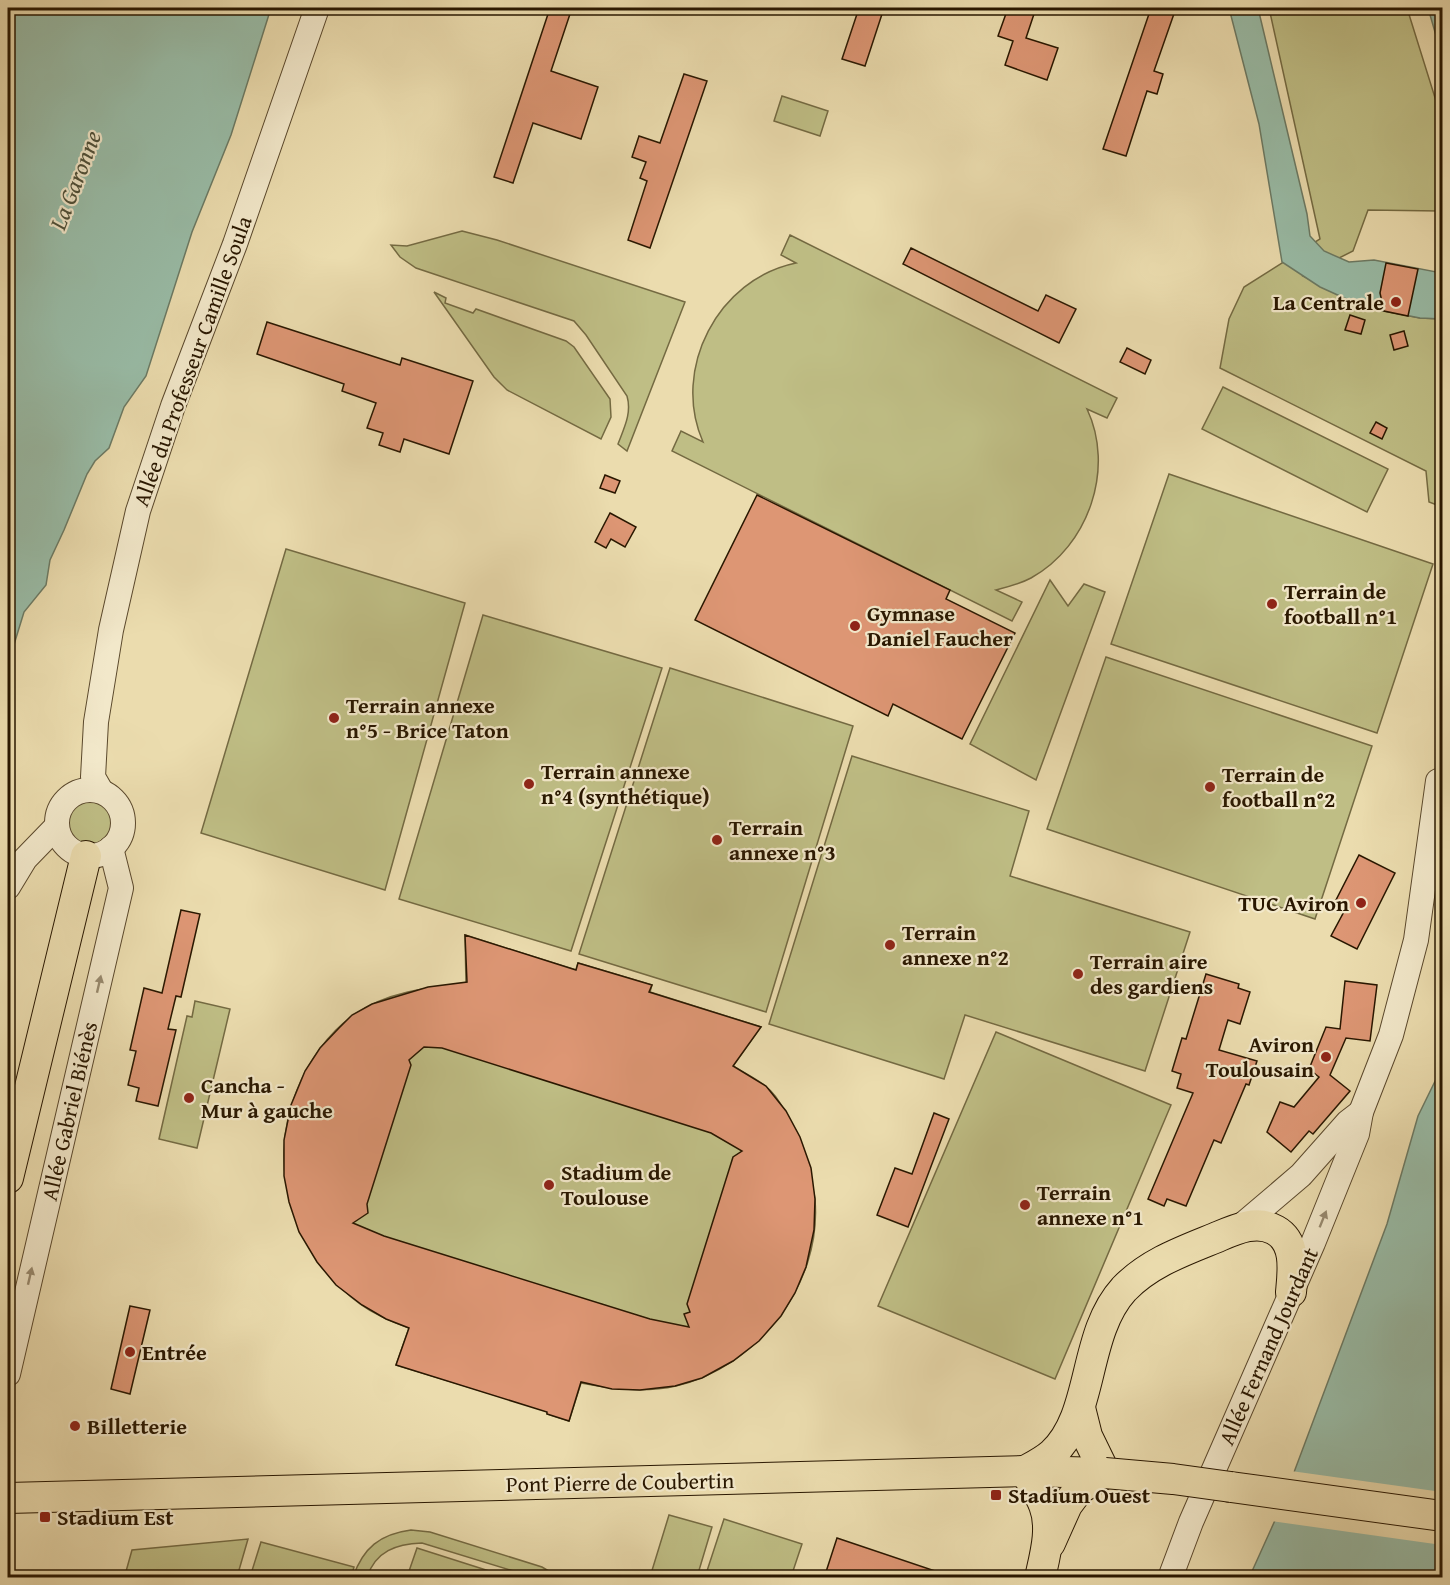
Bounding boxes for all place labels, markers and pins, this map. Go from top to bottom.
place label: La Centrale [1273,286,1384,318]
marker: La Centrale [1389,295,1403,309]
place label: Terrain de football n°1 [1284,575,1398,632]
place label: Gymnase Daniel Faucher [867,597,1013,654]
marker: Terrain de football n°1 [1265,597,1279,611]
marker: Gymnase Daniel Faucher [848,619,862,633]
place label: Terrain annexe n°5 - Brice Taton [346,689,509,746]
marker: Terrain annexe n°5 - Brice Taton [327,711,341,725]
place label: Terrain annexe n°4 (synthétique) [541,755,710,812]
place label: Terrain de football n°2 [1222,758,1336,815]
marker: Terrain annexe n°4 (synthétique) [522,777,536,791]
marker: Terrain de football n°2 [1203,780,1217,794]
place label: Terrain annexe n°3 [729,811,836,868]
marker: Terrain annexe n°3 [710,833,724,847]
place label: TUC Aviron [1238,887,1349,919]
marker: TUC Aviron [1354,896,1368,910]
place label: Terrain annexe n°2 [902,916,1009,973]
marker: Terrain annexe n°2 [883,938,897,952]
place label: Terrain aire des gardiens [1090,945,1213,1002]
marker: Terrain aire des gardiens [1071,967,1085,981]
place label: Aviron Toulousain [1206,1028,1314,1085]
marker: Aviron Toulousain [1319,1050,1333,1064]
place label: Cancha - Mur à gauche [201,1069,333,1126]
marker: Cancha - Mur à gauche [182,1091,196,1105]
place label: Stadium de Toulouse [561,1156,672,1213]
place label: Terrain annexe n°1 [1037,1176,1144,1233]
marker: Stadium de Toulouse [542,1178,556,1192]
marker: Terrain annexe n°1 [1018,1198,1032,1212]
place label: Entrée [142,1336,207,1368]
marker: Entrée [123,1345,137,1359]
place label: Billetterie [87,1410,187,1442]
marker: Billetterie [68,1419,82,1433]
place label: Stadium Ouest [1008,1479,1151,1511]
marker: Stadium Ouest [989,1488,1003,1502]
place label: Stadium Est [57,1501,174,1533]
marker: Stadium Est [38,1510,52,1524]

